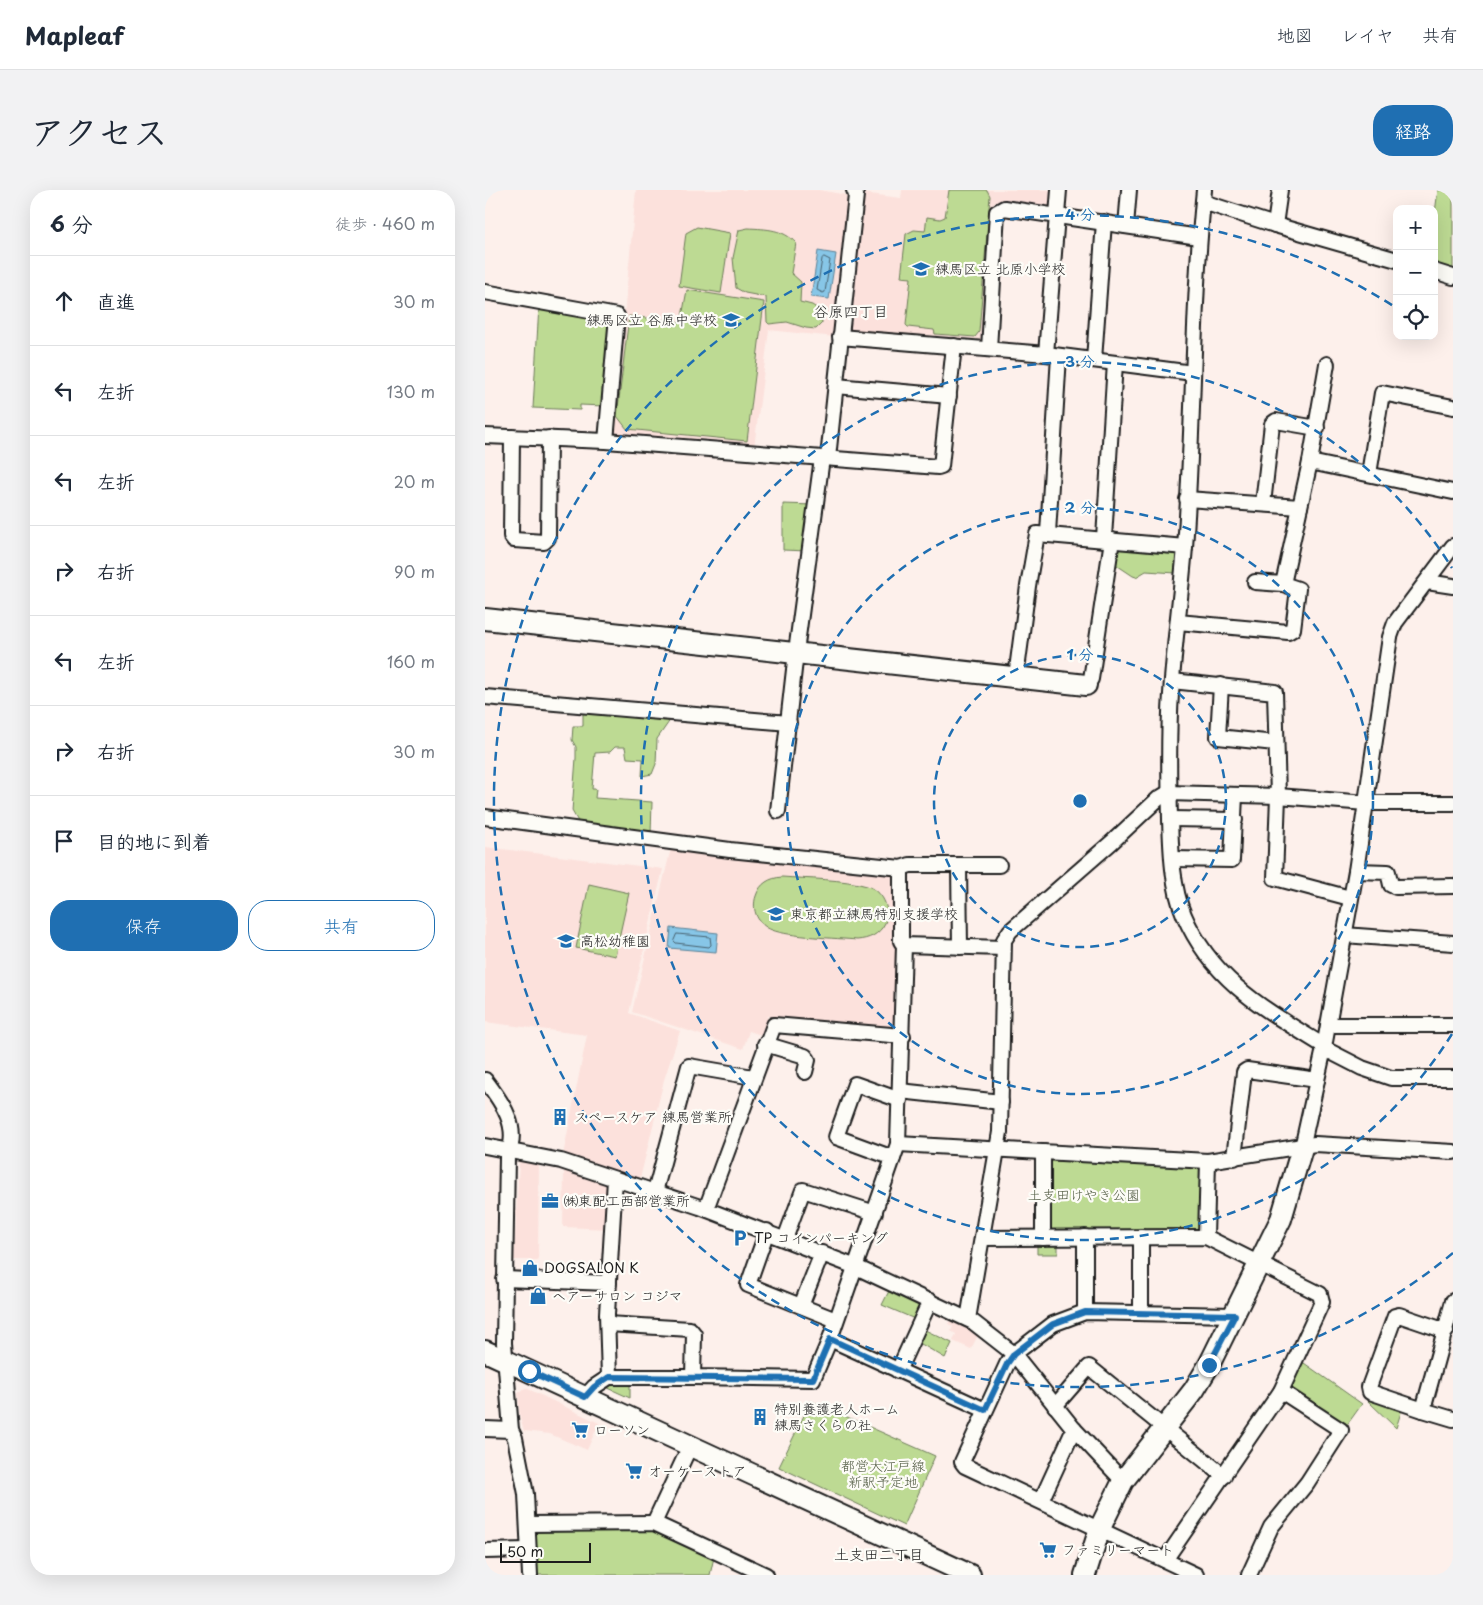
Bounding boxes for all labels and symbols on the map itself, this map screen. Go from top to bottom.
text: 4 分 [1065,202,1095,225]
place label: 練馬区立 北原小学校 [935,258,1066,279]
school or university icon: 練馬区立 北原小学校 [911,259,931,279]
district label: 谷原四丁目 [813,299,889,322]
place label: 練馬区立 谷原中学校 [586,309,717,330]
school or university icon: 練馬区立 谷原中学校 [721,310,741,330]
text: 3 分 [1065,349,1095,372]
text: 2 分 [1065,495,1095,518]
text: 1 分 [1067,642,1094,665]
centre of rings [1071,792,1089,810]
place label: 東京都立練馬特別支援学校 [790,903,958,924]
school or university icon: 東京都立練馬特別支援学校 [766,904,786,924]
place label: 高松幼稚園 [580,930,650,951]
school or university icon: 高松幼稚園 [556,931,576,951]
place label: スペースケア 練馬営業所 [574,1106,732,1127]
building icon: スペースケア 練馬営業所 [550,1107,570,1127]
park label: 土支田けやき公園 [1028,1184,1140,1205]
place label: ㈱東配工西部営業所 [564,1190,690,1211]
office icon: ㈱東配工西部営業所 [540,1191,560,1211]
place label: TP コインパーキング [754,1227,888,1248]
parking icon: TP コインパーキング [730,1228,750,1248]
place label: DOGSALON K [544,1257,639,1278]
shop icon: DOGSALON K [520,1258,540,1278]
place label: ヘアーサロン コジマ [552,1285,683,1306]
shop icon: ヘアーサロン コジマ [528,1286,548,1306]
route end [1198,1354,1221,1377]
route start [518,1360,541,1383]
place label: 特別養護老人ホーム 練馬さくらの社 [774,1398,899,1435]
building icon: 特別養護老人ホーム 練馬さくらの社 [750,1407,770,1427]
place label: ローソン [594,1419,650,1440]
supermarket icon: ローソン [570,1420,590,1440]
park label: 都営大江戸線 新駅予定地 [841,1455,925,1492]
place label: オーケーストア [648,1460,746,1481]
supermarket icon: オーケーストア [624,1461,644,1481]
place label: ファミリーマート [1062,1539,1174,1560]
scale bar [500,1540,591,1563]
supermarket icon: ファミリーマート [1038,1540,1058,1560]
district label: 土支田二丁目 [834,1542,924,1565]

